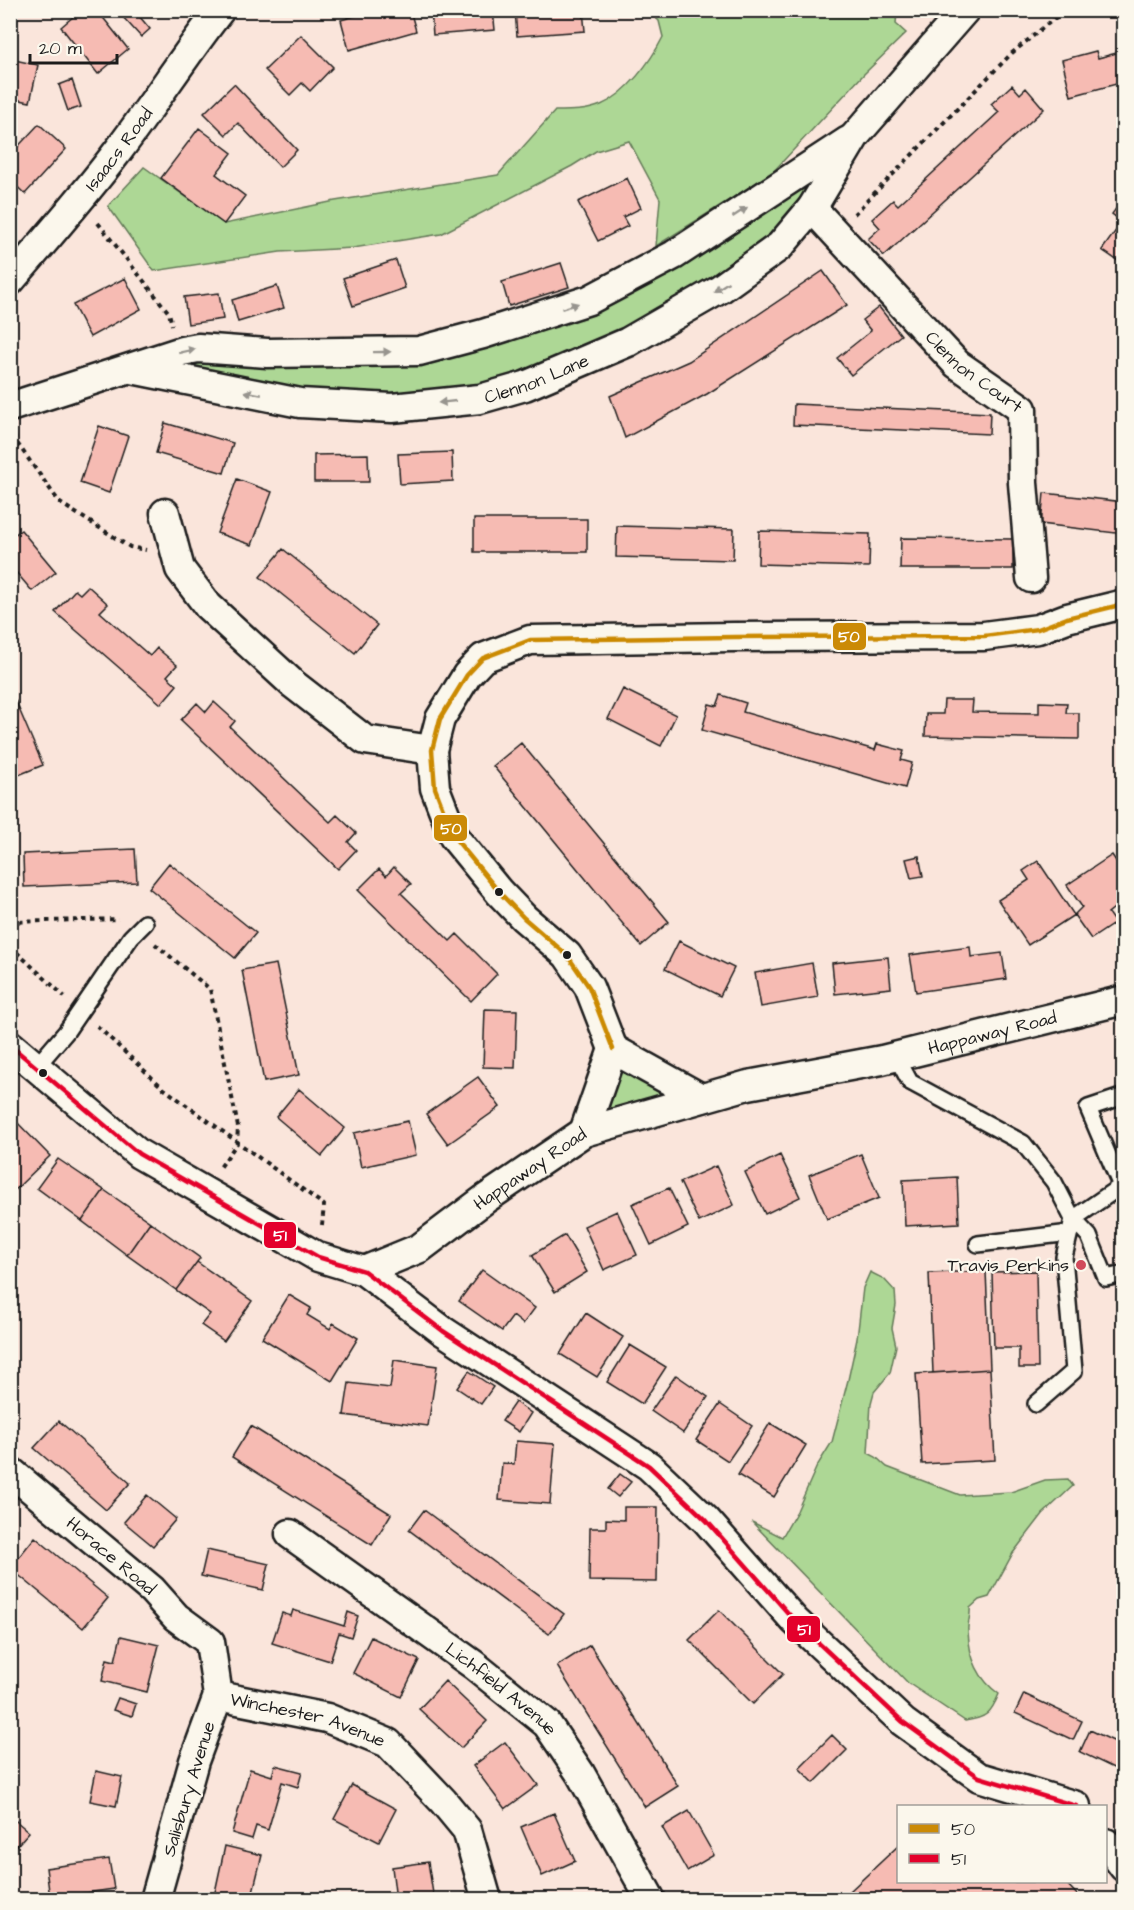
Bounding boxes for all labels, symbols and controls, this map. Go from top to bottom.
scale bar [30,27,117,65]
text: 20 m [39,36,82,61]
street label: Isaacs Road [79,102,159,196]
one-way arrow [732,206,748,217]
one-way arrow [713,282,729,293]
one-way arrow [561,301,579,310]
street label: Clennon Court [920,325,1028,419]
one-way arrow [178,345,197,355]
one-way arrow [372,347,391,357]
street label: Clennon Lane [481,348,593,410]
one-way arrow [244,388,263,397]
one-way arrow [438,397,457,407]
line badge: 50 [832,622,867,651]
text: 50 [838,626,860,648]
line badge: 50 [433,814,468,842]
text: 50 [440,818,462,840]
unlabelled marker [493,886,505,898]
unlabelled marker [561,949,573,961]
street label: Happaway Road [925,1005,1059,1061]
unlabelled marker [37,1067,49,1079]
street label: Happaway Road [468,1121,591,1216]
line badge: 51 [263,1221,297,1249]
text: 51 [273,1225,288,1247]
place label: Travis Perkins [947,1253,1069,1278]
marker: Travis Perkins [1074,1258,1088,1272]
street label: Horace Road [61,1511,161,1601]
line badge: 51 [786,1615,821,1643]
text: 51 [797,1619,812,1641]
street label: Lichfield Avenue [441,1636,563,1740]
street label: Winchester Avenue [228,1686,389,1753]
street label: Salisbury Avenue [157,1718,222,1860]
legend [897,1805,1107,1883]
text: 50 [951,1817,975,1842]
text: 51 [951,1847,966,1872]

